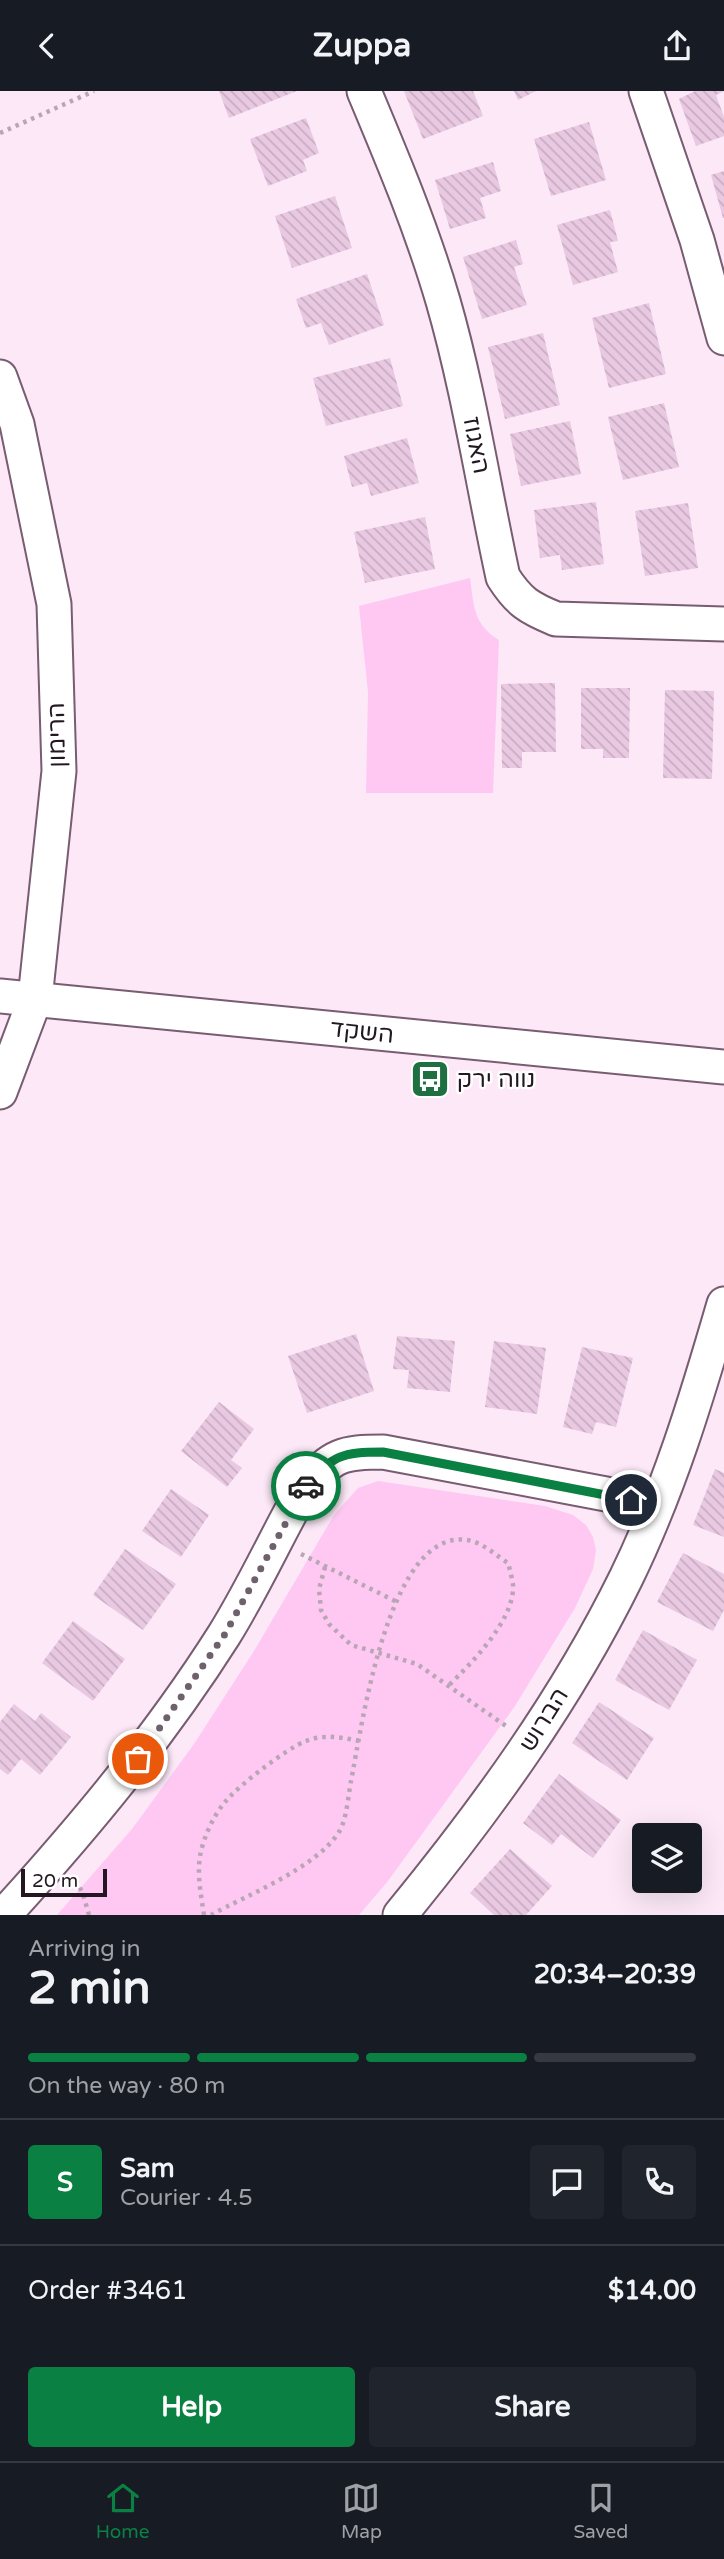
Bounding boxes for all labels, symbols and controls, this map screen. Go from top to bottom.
icon: back [28,27,66,65]
text: Zuppa [313,27,411,65]
icon: share [658,27,696,65]
street label: האגוז [456,414,496,476]
street label: הרימון [42,702,72,768]
street label: השקד [329,1014,395,1050]
bus stop icon: נווה ירק [409,1058,451,1100]
place label: נווה ירק [457,1065,535,1094]
courier [271,1451,341,1521]
icon: car [287,1467,325,1505]
pin [601,1470,661,1530]
icon: home [612,1481,650,1519]
street label: הברוש [513,1683,575,1757]
pin [108,1729,168,1789]
icon: bag [119,1740,157,1778]
map controls [632,1823,702,1893]
button: layers [632,1823,702,1893]
scale bar [21,1866,107,1898]
text: 20 m [32,1870,78,1892]
text: Arriving in [28,1935,141,1963]
text: 20:34–20:39 [534,1959,696,1990]
text: 2 min [28,1961,151,2016]
text: On the way · 80 m [28,2072,225,2100]
button: chat [530,2145,604,2219]
button: phone [622,2145,696,2219]
text: Sam [120,2153,175,2184]
text: S [57,2167,73,2198]
text: Courier · 4.5 [120,2184,253,2212]
text: Order #3461 [28,2275,188,2306]
text: $14.00 [608,2275,696,2306]
button: Help [28,2367,355,2447]
button: Share [369,2367,696,2447]
tab: Home [96,2479,150,2543]
tab: Map [341,2479,382,2543]
tab: Saved [573,2479,628,2543]

